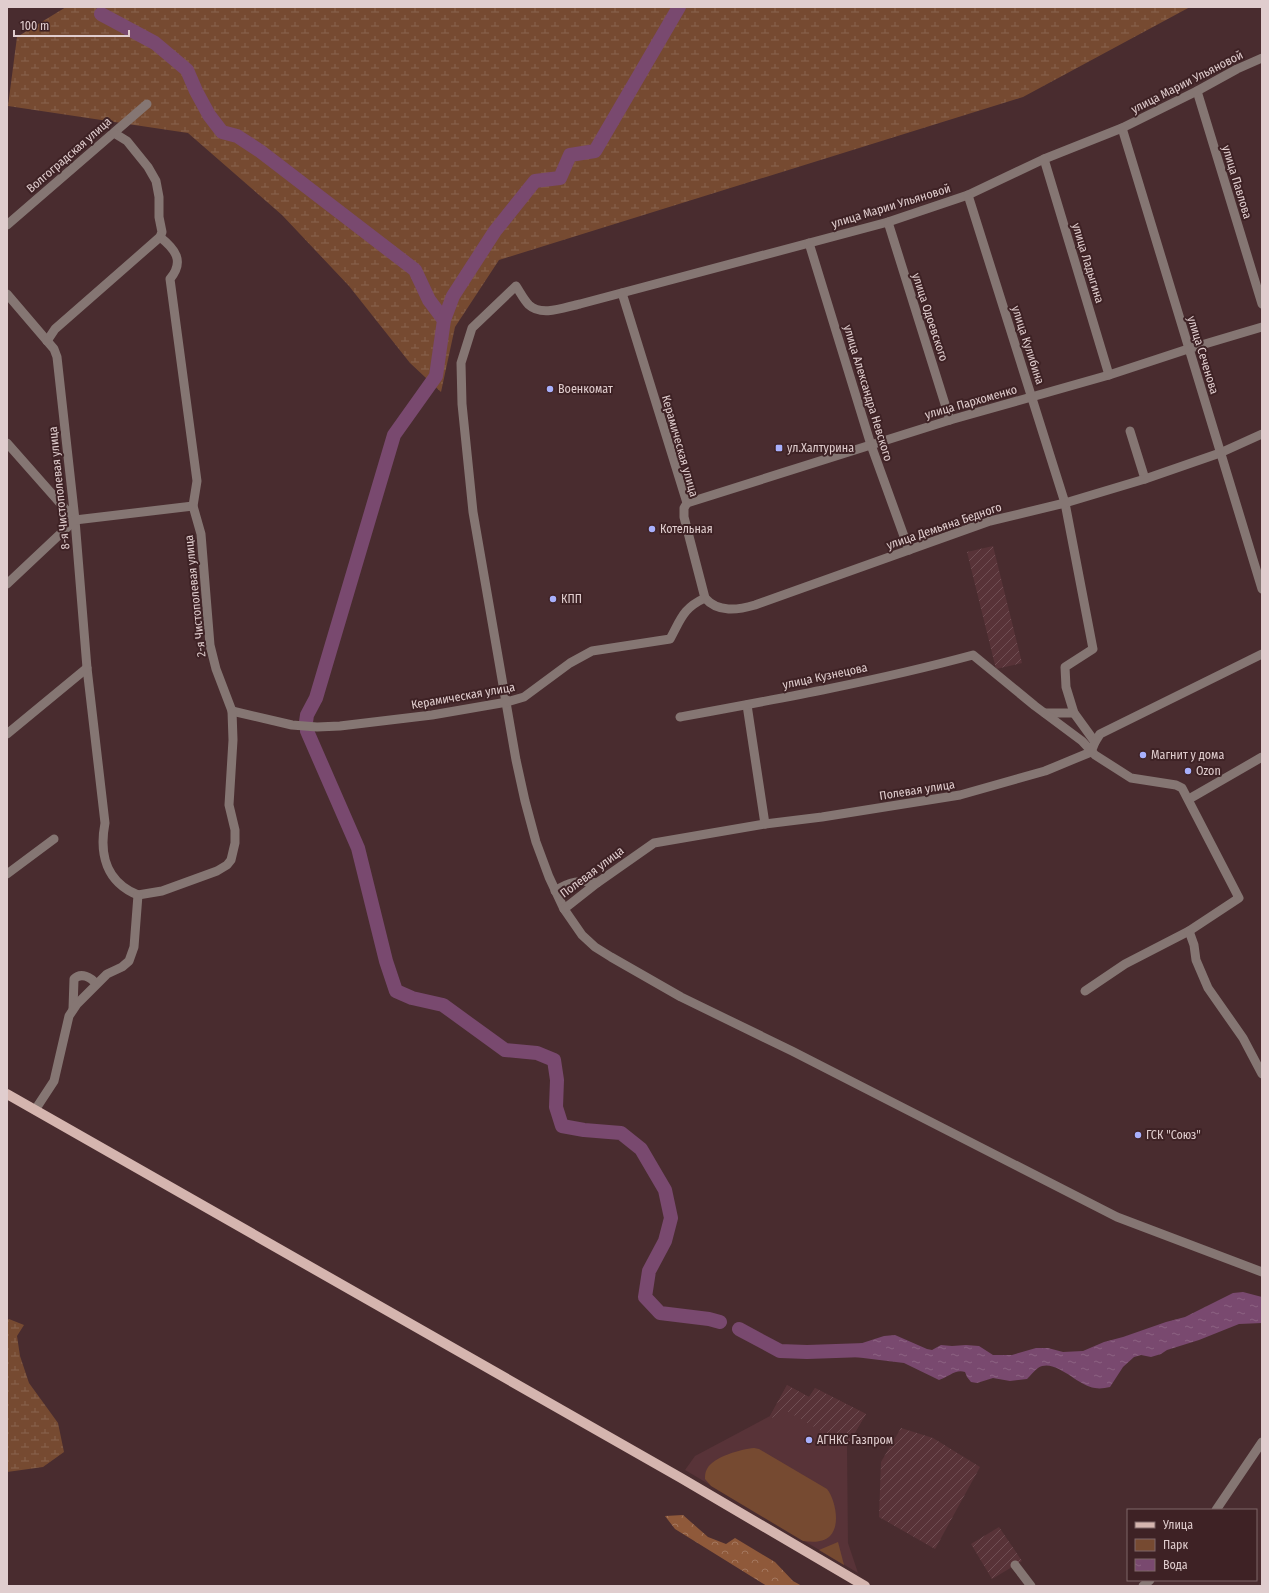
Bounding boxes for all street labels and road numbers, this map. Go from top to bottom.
street label: улица Марии Ульяновой [1129,48,1245,116]
street label: Волгоградская улица [24,114,114,196]
street label: улица Павлова [1219,144,1255,221]
street label: улица Марии Ульяновой [830,181,952,231]
street label: улица Ладыгина [1069,221,1107,305]
street label: улица Одоевского [909,271,951,363]
street label: улица Кулибина [1009,304,1047,386]
street label: улица Сеченова [1184,314,1222,396]
street label: улица Александра Невского [841,323,895,463]
street label: улица Пархоменко [923,382,1019,422]
street label: Керамическая улица [659,393,701,499]
street label: 8-я Чистополевая улица [46,426,72,550]
street label: улица Демьяна Бедного [885,500,1003,552]
street label: 2-я Чистополевая улица [182,534,208,658]
street label: улица Кузнецова [781,660,869,692]
street label: Керамическая улица [410,680,516,712]
street label: Полевая улица [878,777,956,803]
street label: Полевая улица [557,843,627,901]

